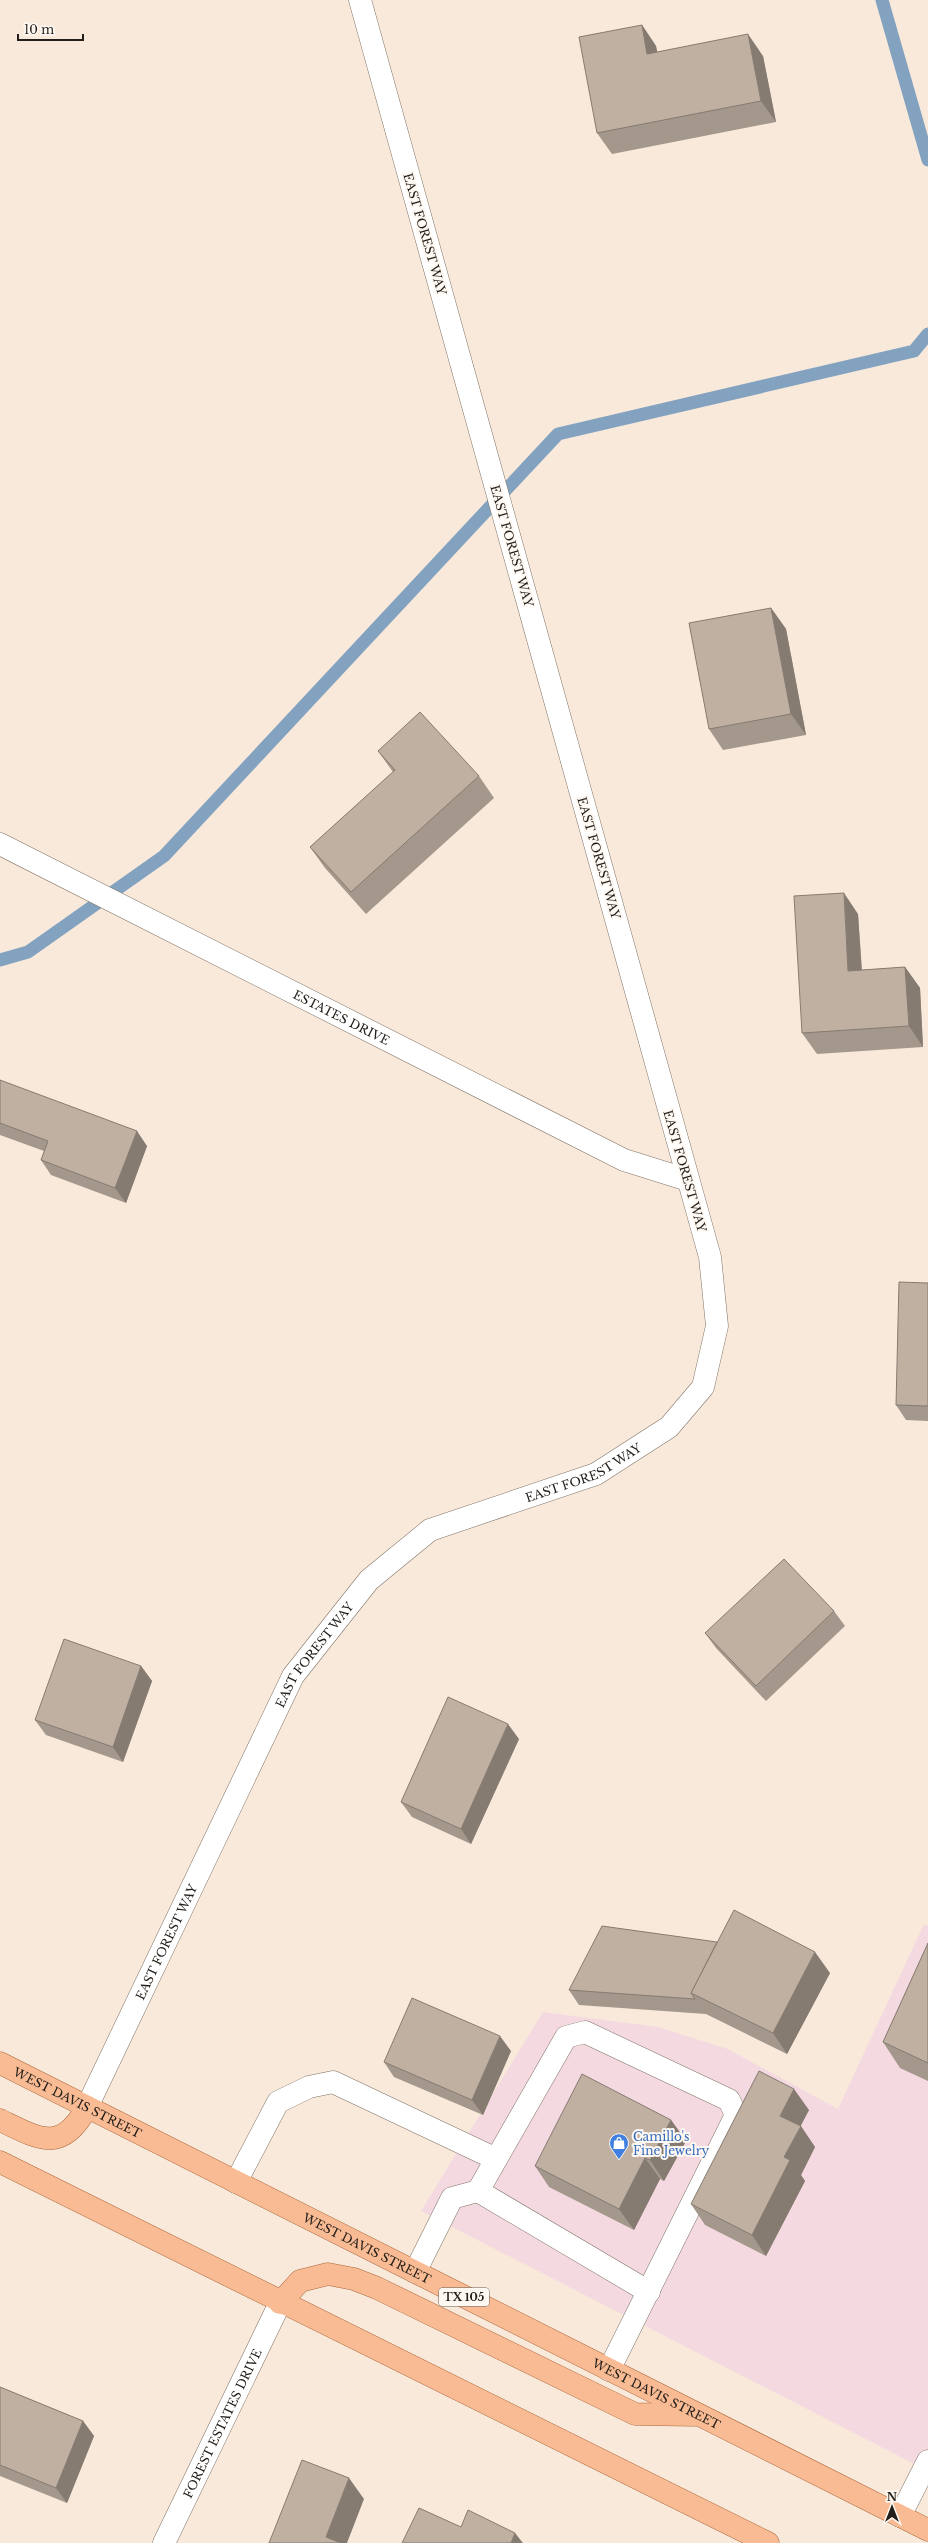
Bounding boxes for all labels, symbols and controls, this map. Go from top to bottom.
scale bar [18,16,83,42]
text: 10 m [24,22,54,37]
street label: EAST FOREST WAY [400,171,450,297]
street label: EAST FOREST WAY [487,483,537,609]
street label: EAST FOREST WAY [574,795,624,921]
street label: ESTATES DRIVE [291,986,393,1048]
street label: EAST FOREST WAY [660,1108,710,1234]
street label: EAST FOREST WAY [523,1439,644,1505]
street label: EAST FOREST WAY [272,1599,356,1710]
street label: EAST FOREST WAY [132,1882,200,2002]
street label: WEST DAVIS STREET [10,2063,145,2141]
place label: Camillo's Fine Jewelry [633,2129,709,2158]
shop icon: Camillo's Fine Jewelry [608,2132,630,2160]
street label: WEST DAVIS STREET [300,2209,434,2286]
road number: TX 105 [439,2288,489,2306]
street label: FOREST ESTATES DRIVE [179,2346,264,2500]
street label: WEST DAVIS STREET [589,2354,723,2432]
north arrow [872,2487,912,2527]
text: N [887,2490,898,2504]

